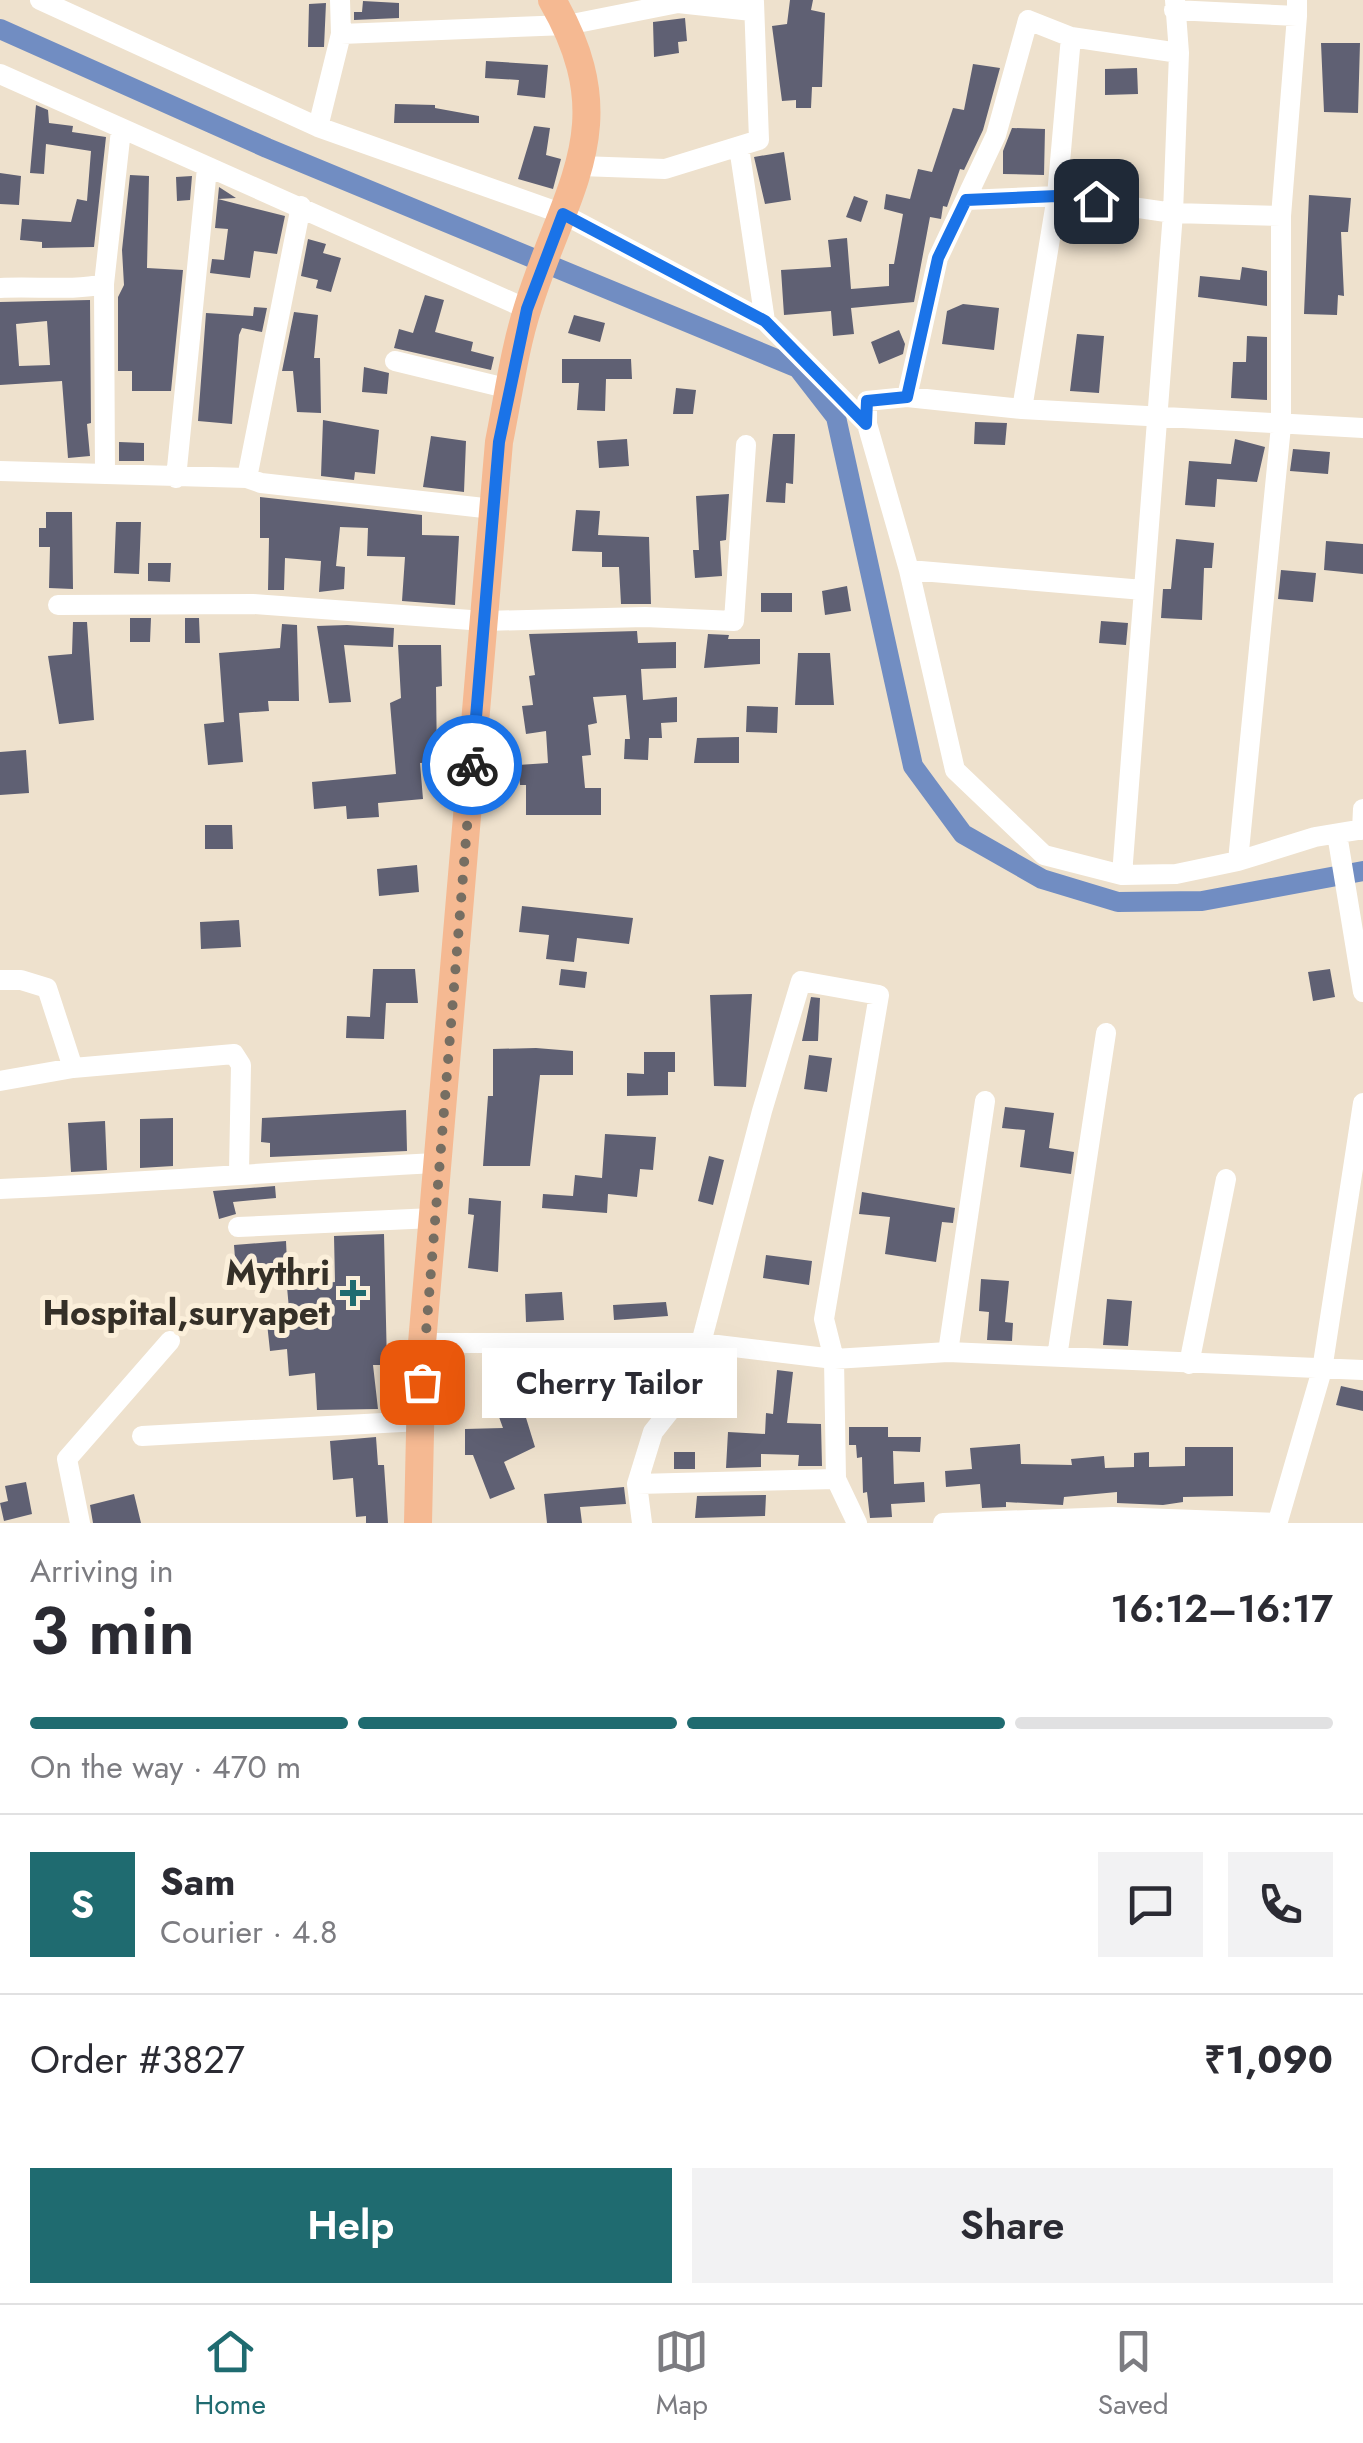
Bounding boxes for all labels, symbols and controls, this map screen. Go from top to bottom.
pin [1054,159,1139,244]
icon: home [1069,174,1124,229]
courier [422,715,522,815]
icon: bike [445,738,500,793]
place label: Mythri Hospital,suryapet [42,1248,330,1338]
marker: Mythri Hospital,suryapet [340,1280,366,1306]
pin [380,1340,465,1425]
callout: Cherry Tailor [482,1347,737,1417]
icon: bag [395,1355,450,1410]
text: Cherry Tailor [516,1360,703,1406]
text: Arriving in [30,1548,174,1594]
text: 16:12–16:17 [1111,1581,1333,1636]
text: 3 min [30,1584,195,1678]
text: On the way · 470 m [30,1744,301,1790]
button: chat [1098,1852,1203,1957]
button: phone [1228,1852,1333,1957]
text: Sam [160,1854,235,1909]
text: S [71,1877,94,1932]
text: Courier · 4.8 [160,1909,337,1955]
text: Order #3827 [30,2032,245,2087]
text: ₹1,090 [1204,2032,1333,2087]
button: Help [30,2168,672,2283]
button: Share [692,2168,1333,2283]
tab: Home [194,2324,266,2425]
tab: Map [654,2324,709,2425]
tab: Saved [1098,2324,1169,2425]

